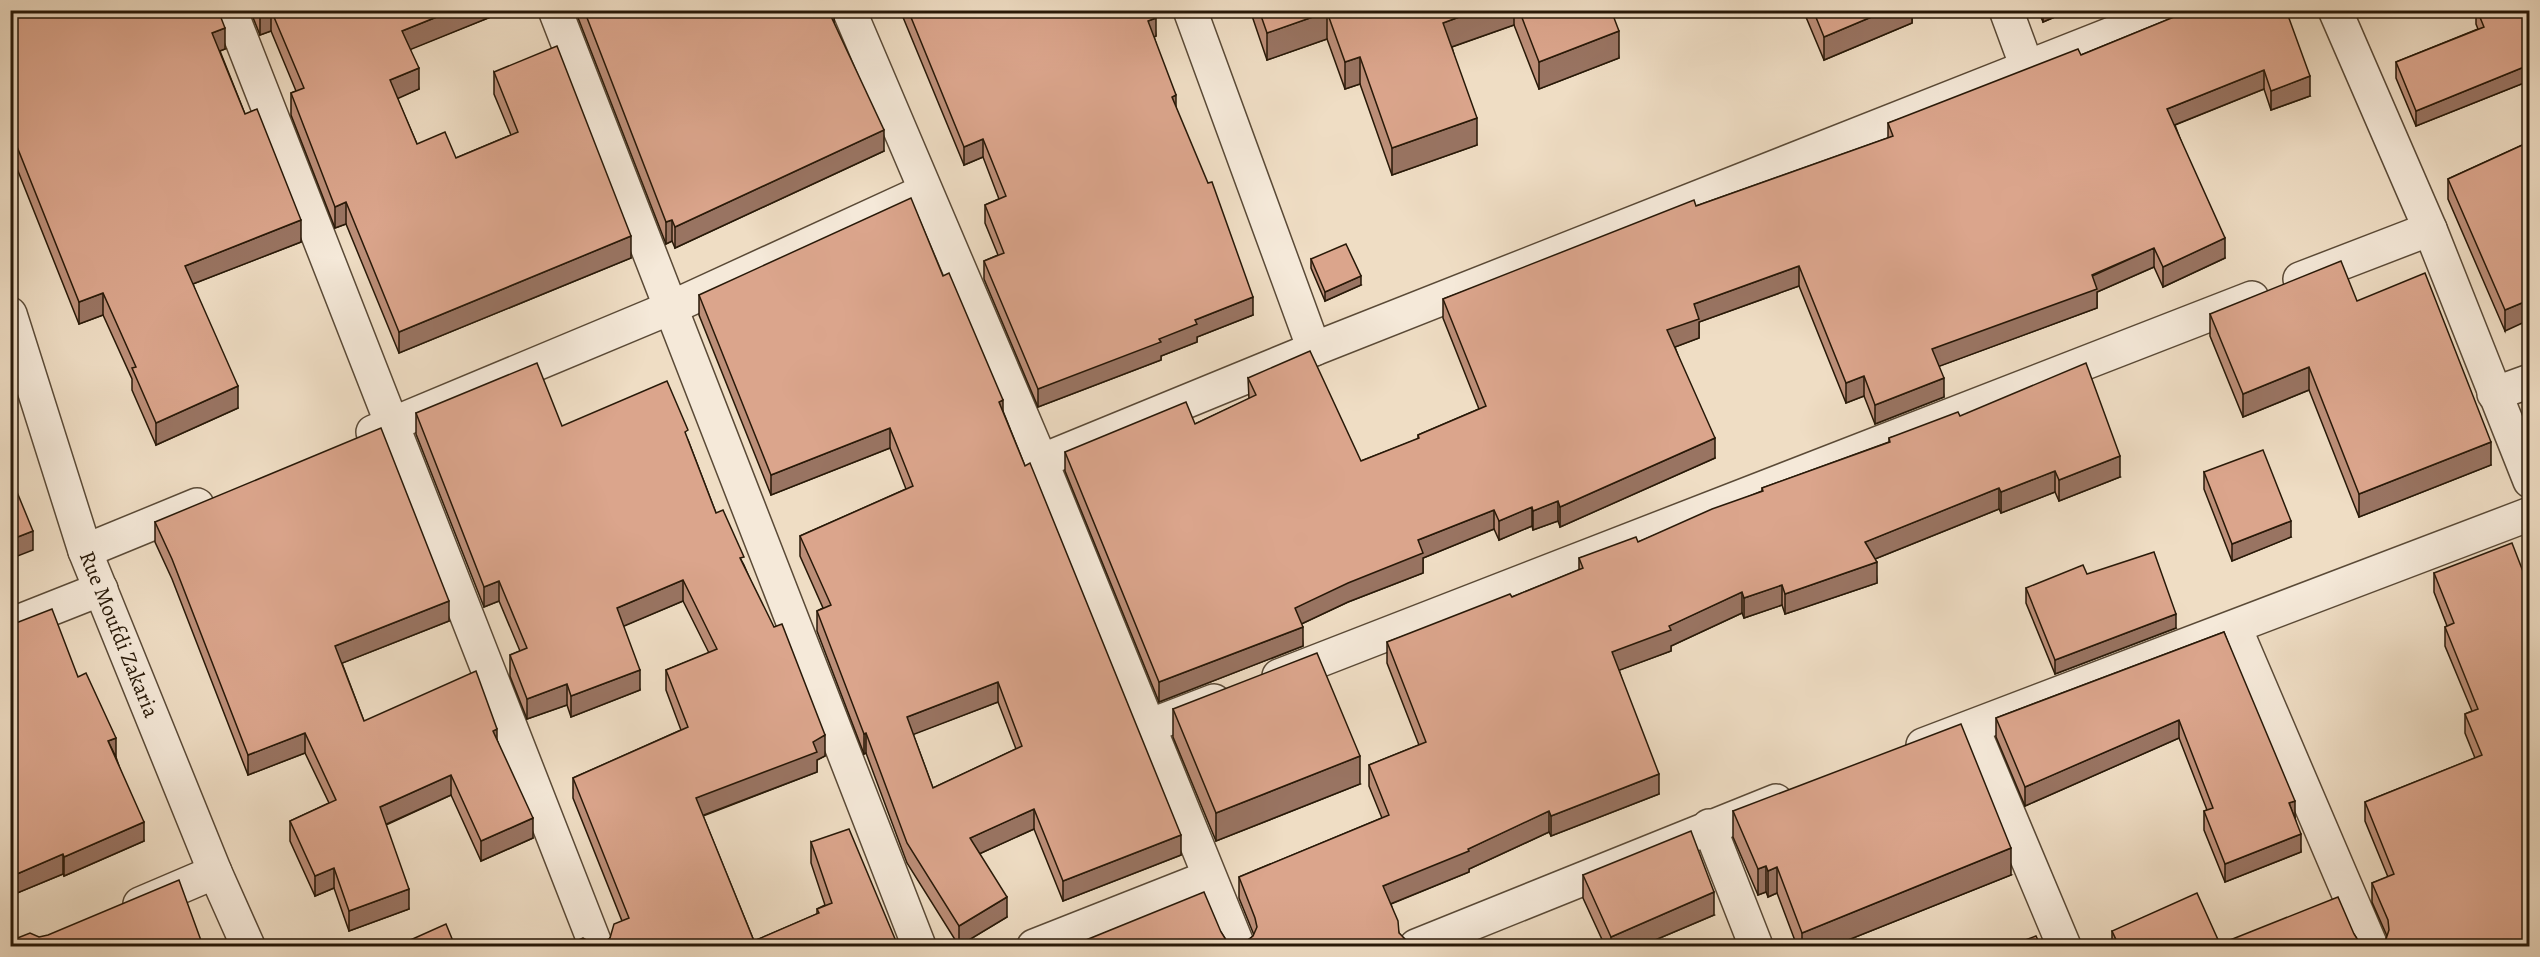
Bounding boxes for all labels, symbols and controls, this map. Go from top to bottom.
street label: Rue Moufdi Zakaria [72,546,167,723]

